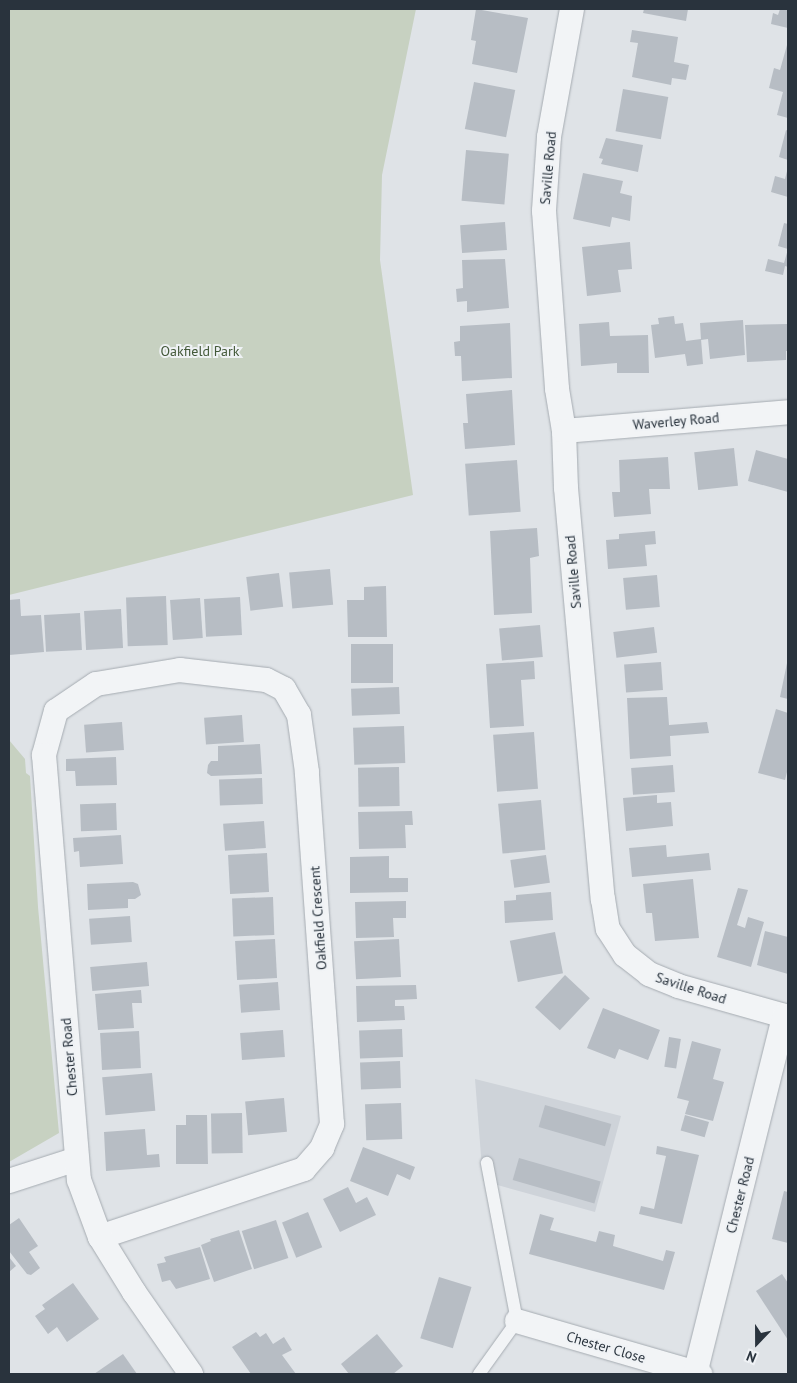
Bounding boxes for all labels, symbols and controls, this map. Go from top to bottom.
street label: Saville Road [536,131,560,205]
park label: Oakfield Park [160,343,240,359]
street label: Waverley Road [632,409,720,433]
street label: Saville Road [561,535,585,609]
street label: Oakfield Crescent [306,865,330,971]
street label: Saville Road [653,969,729,1007]
street label: Chester Road [57,1017,81,1097]
street label: Chester Road [722,1155,758,1235]
north arrow [732,1318,782,1368]
street label: Chester Close [565,1328,647,1366]
text: N [744,1347,759,1367]

